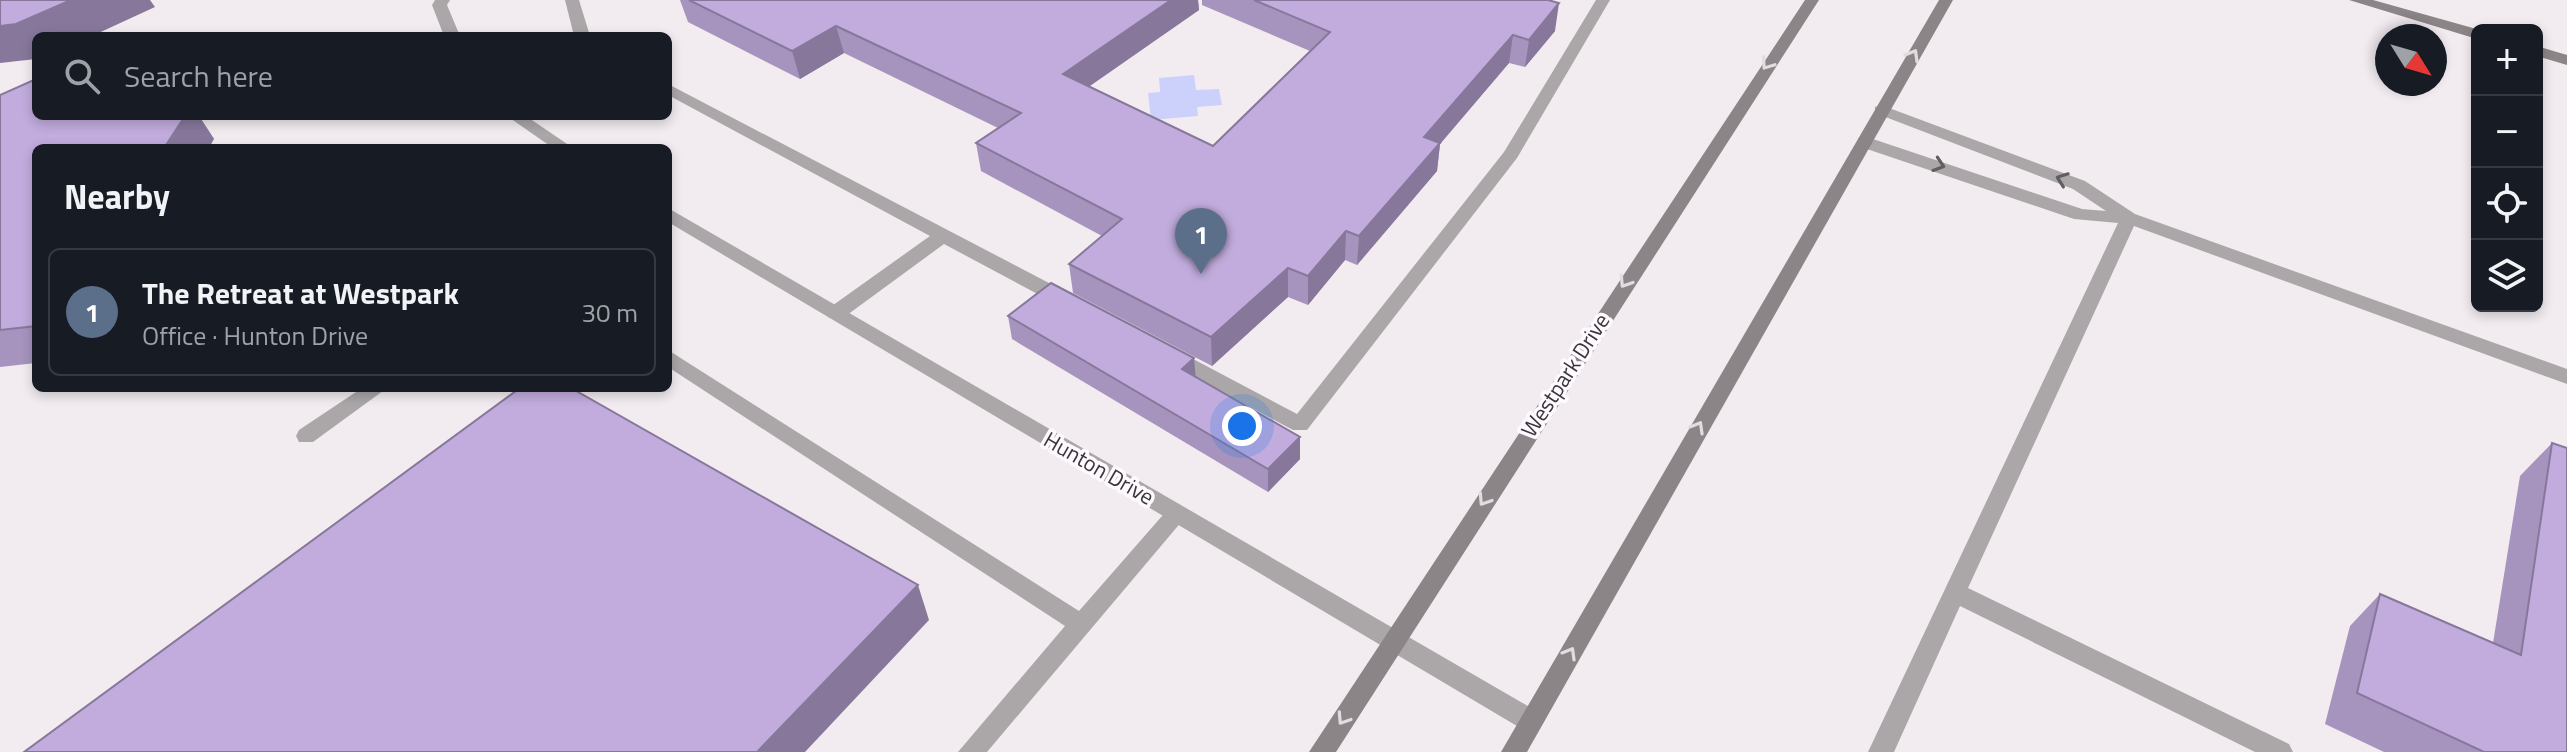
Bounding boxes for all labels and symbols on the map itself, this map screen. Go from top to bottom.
north arrow [2375,24,2447,96]
one-way arrow [1903,49,1919,64]
one-way arrow [1762,55,1777,70]
one-way arrow [1931,156,1945,172]
one-way arrow [2056,172,2070,189]
pin: 1 [1175,208,1227,274]
one-way arrow [1620,273,1635,288]
street label: Westpark Drive [1512,306,1618,444]
your location [1222,406,1262,446]
one-way arrow [1688,421,1704,436]
street label: Hunton Drive [1038,423,1160,513]
one-way arrow [1479,491,1494,506]
one-way arrow [1560,647,1576,662]
one-way arrow [1338,710,1353,724]

